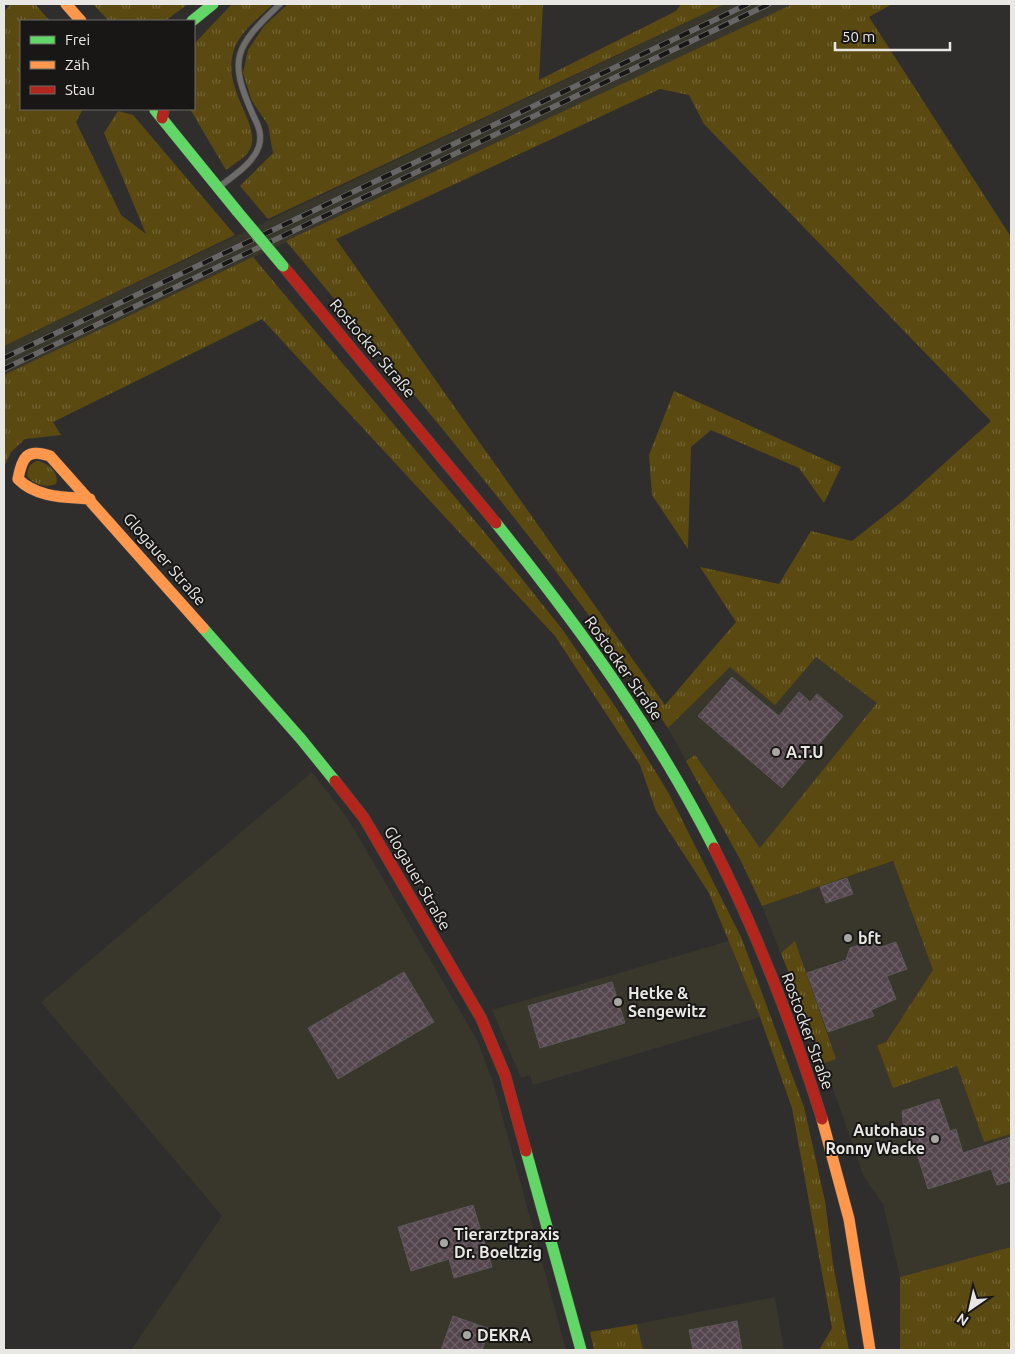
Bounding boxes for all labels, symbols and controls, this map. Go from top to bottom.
legend [20,20,195,110]
scale bar [835,20,950,52]
text: 50 m [842,28,875,45]
text: Frei [65,31,90,48]
text: Zäh [65,56,90,73]
text: Stau [65,81,95,98]
street label: Rostocker Straße [327,295,419,401]
street label: Glogauer Straße [120,509,210,609]
street label: Rostocker Straße [581,612,667,724]
place label: A.T.U [786,743,824,761]
marker: A.T.U [770,746,782,758]
street label: Glogauer Straße [381,823,455,933]
place label: bft [858,929,881,947]
marker: bft [842,932,854,944]
street label: Rostocker Straße [778,970,838,1092]
place label: Hetke & Sengewitz [628,984,706,1020]
marker: Hetke & Sengewitz [612,996,624,1008]
place label: Autohaus Ronny Wacke [826,1121,925,1157]
marker: Autohaus Ronny Wacke [929,1133,941,1145]
place label: Tierarztpraxis Dr. Boeltzig [454,1225,560,1261]
marker: Tierarztpraxis Dr. Boeltzig [438,1237,450,1249]
north arrow [945,1284,995,1334]
text: N [954,1310,972,1329]
place label: DEKRA [477,1326,532,1344]
marker: DEKRA [461,1329,473,1341]

